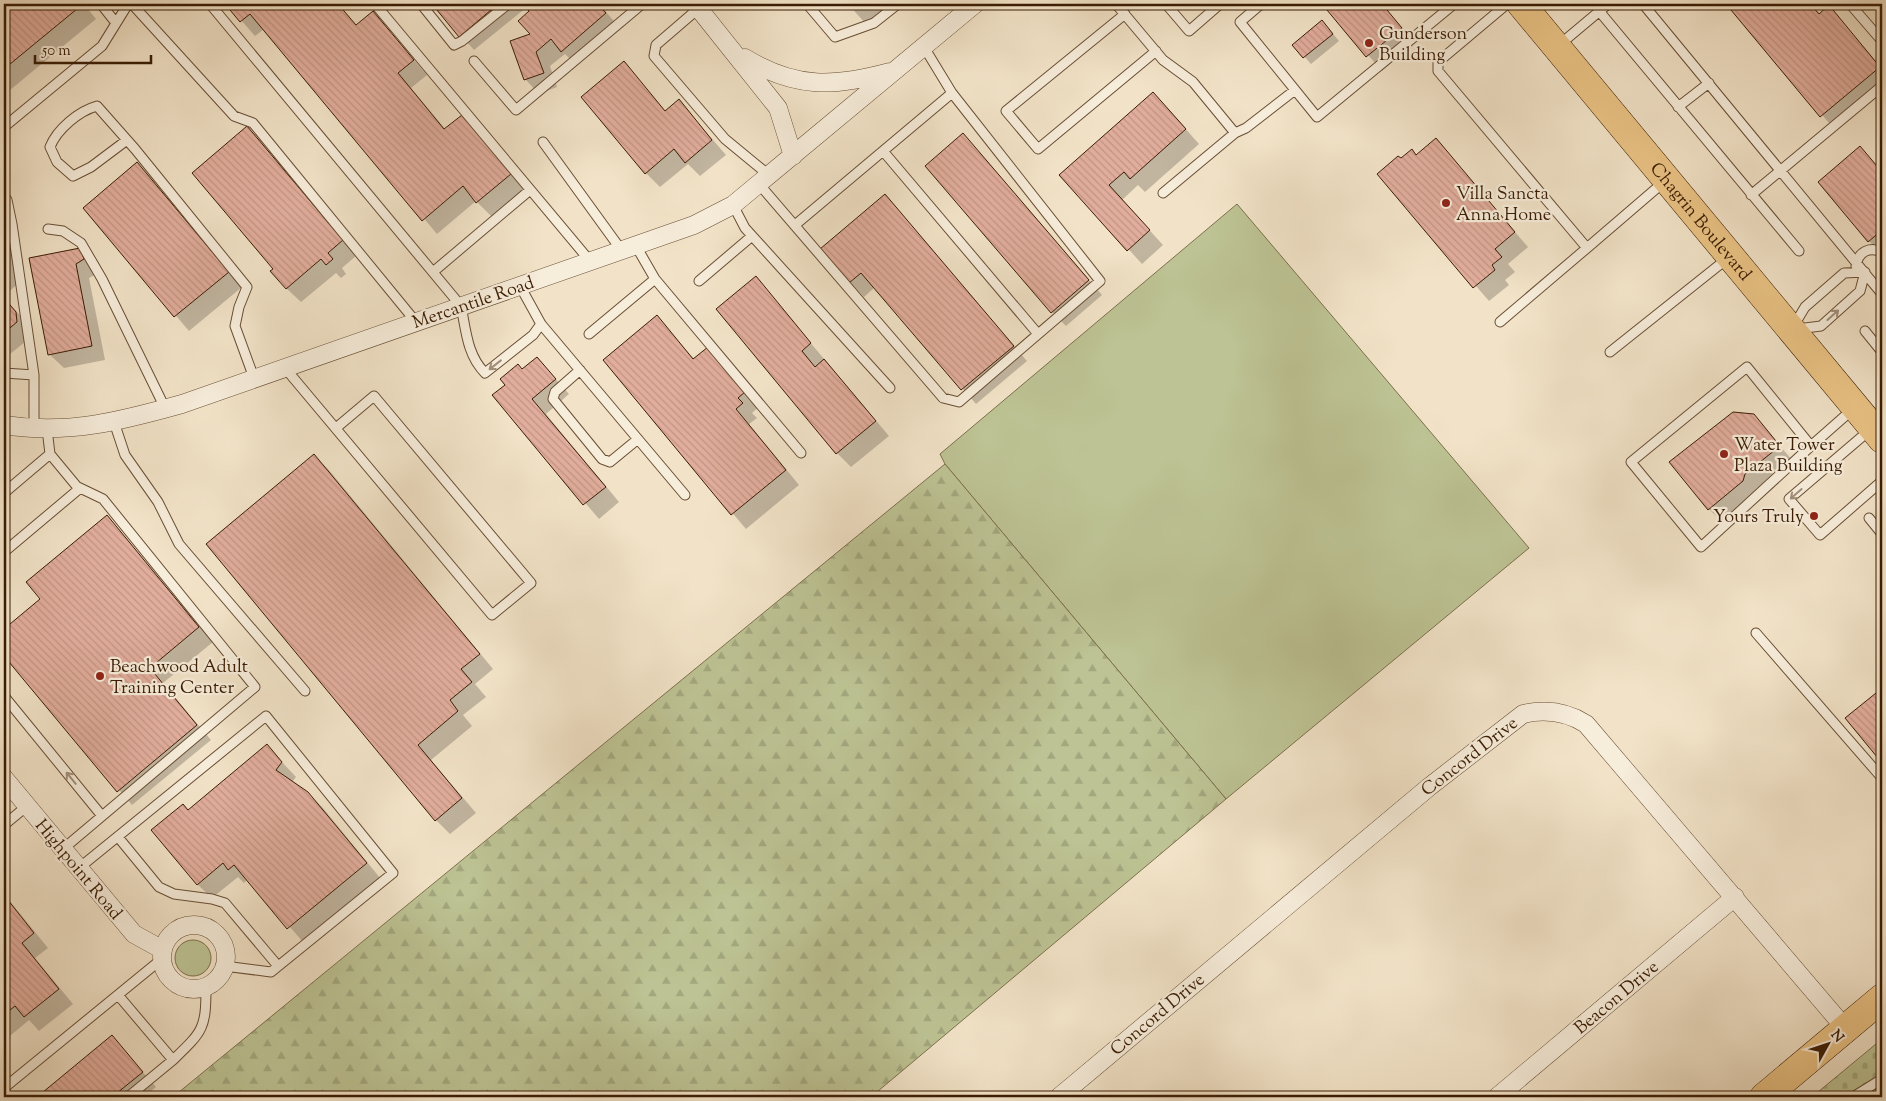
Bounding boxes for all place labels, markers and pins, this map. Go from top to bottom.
place label: Gunderson Building [1379,22,1468,69]
marker: Gunderson Building [1363,37,1375,49]
place label: Villa Sancta Anna Home [1456,182,1551,229]
marker: Villa Sancta Anna Home [1440,197,1452,209]
place label: Water Tower Plaza Building [1734,433,1843,480]
marker: Water Tower Plaza Building [1718,448,1730,460]
place label: Yours Truly [1713,505,1804,531]
marker: Yours Truly [1808,510,1820,522]
place label: Beachwood Adult Training Center [110,655,248,702]
marker: Beachwood Adult Training Center [94,670,106,682]

